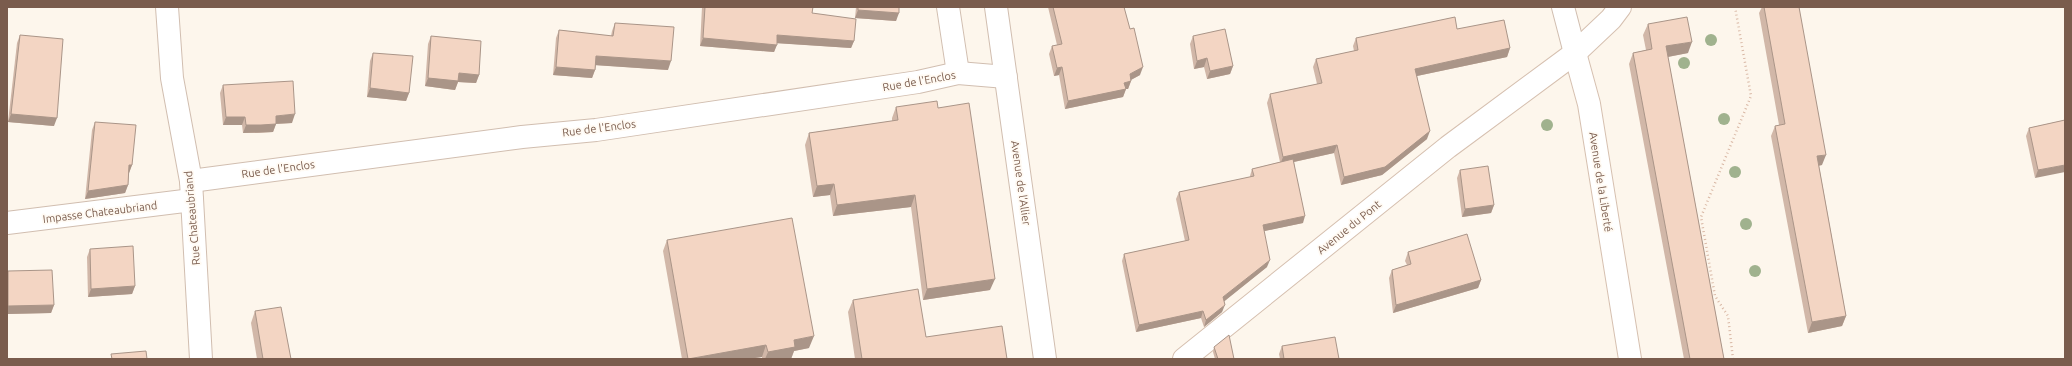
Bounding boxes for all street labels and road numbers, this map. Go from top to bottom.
street label: Rue de l'Enclos [882,69,957,93]
street label: Rue de l'Enclos [562,118,637,138]
street label: Avenue de la Liberté [1587,131,1615,233]
street label: Avenue de l'Allier [1009,140,1033,227]
street label: Rue de l'Enclos [241,158,316,180]
street label: Rue Chateaubriand [182,170,202,266]
street label: Avenue du Pont [1315,197,1384,256]
street label: Impasse Chateaubriand [42,199,158,225]

